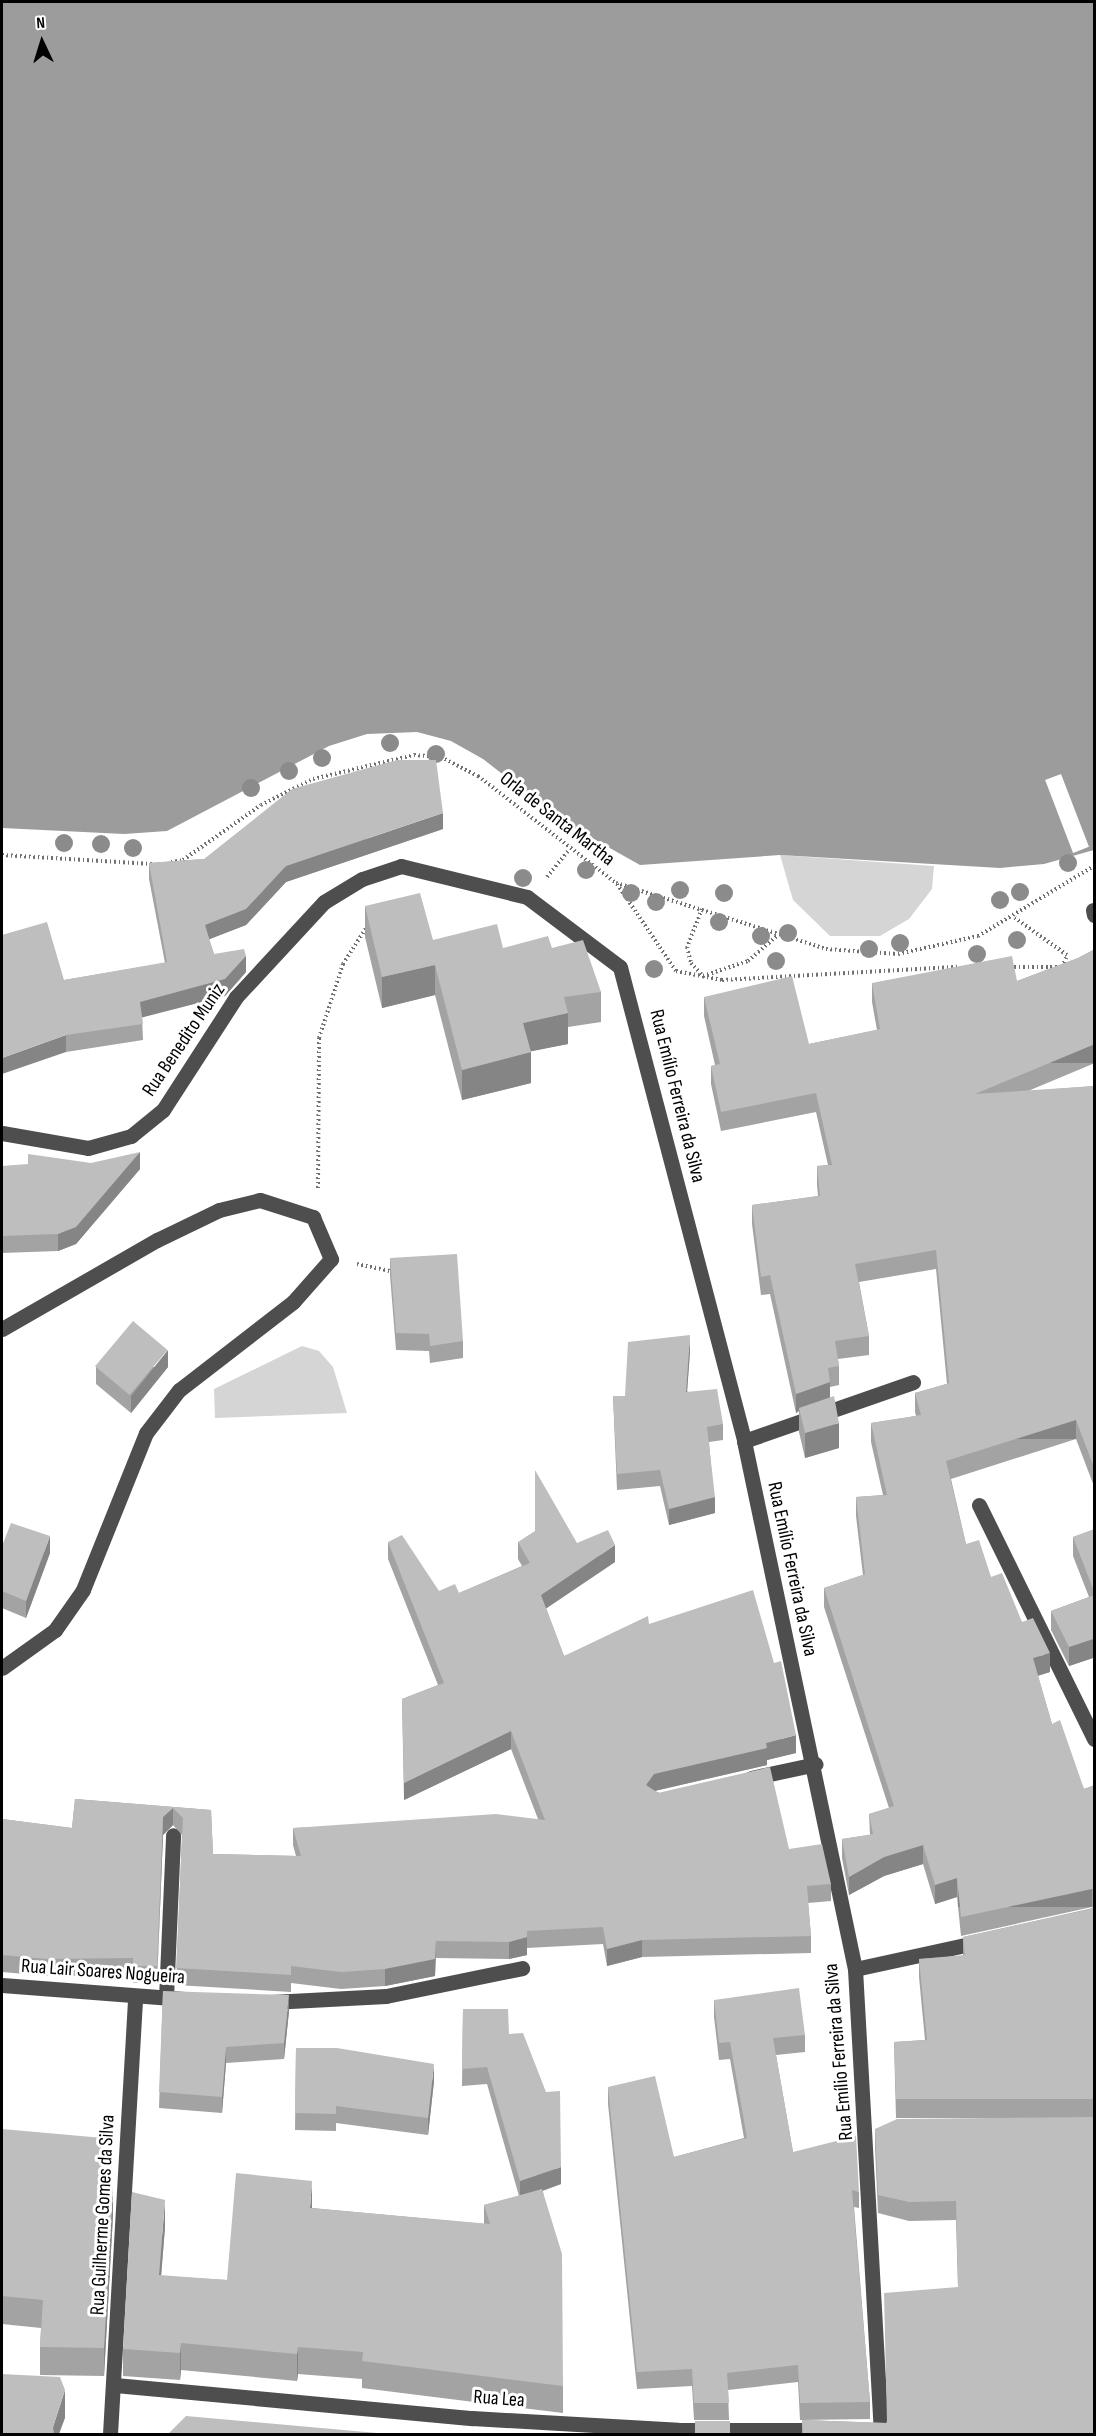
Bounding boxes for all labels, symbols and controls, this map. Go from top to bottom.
north arrow [12,12,72,72]
text: N [36,14,46,33]
street label: Orla de Santa Martha [495,767,619,871]
street label: Rua Benedito Muniz [137,979,231,1101]
street label: Rua Emílio Ferreira da Silva [644,1007,710,1185]
street label: Rua Emílio Ferreira da Silva [762,1480,822,1658]
street label: Rua Lair Soares Nogueira [20,1954,186,1990]
street label: Rua Emílio Ferreira da Silva [819,1963,859,2141]
street label: Rua Guilherme Gomes da Silva [86,2114,120,2316]
street label: Rua Lea [473,2385,525,2413]

